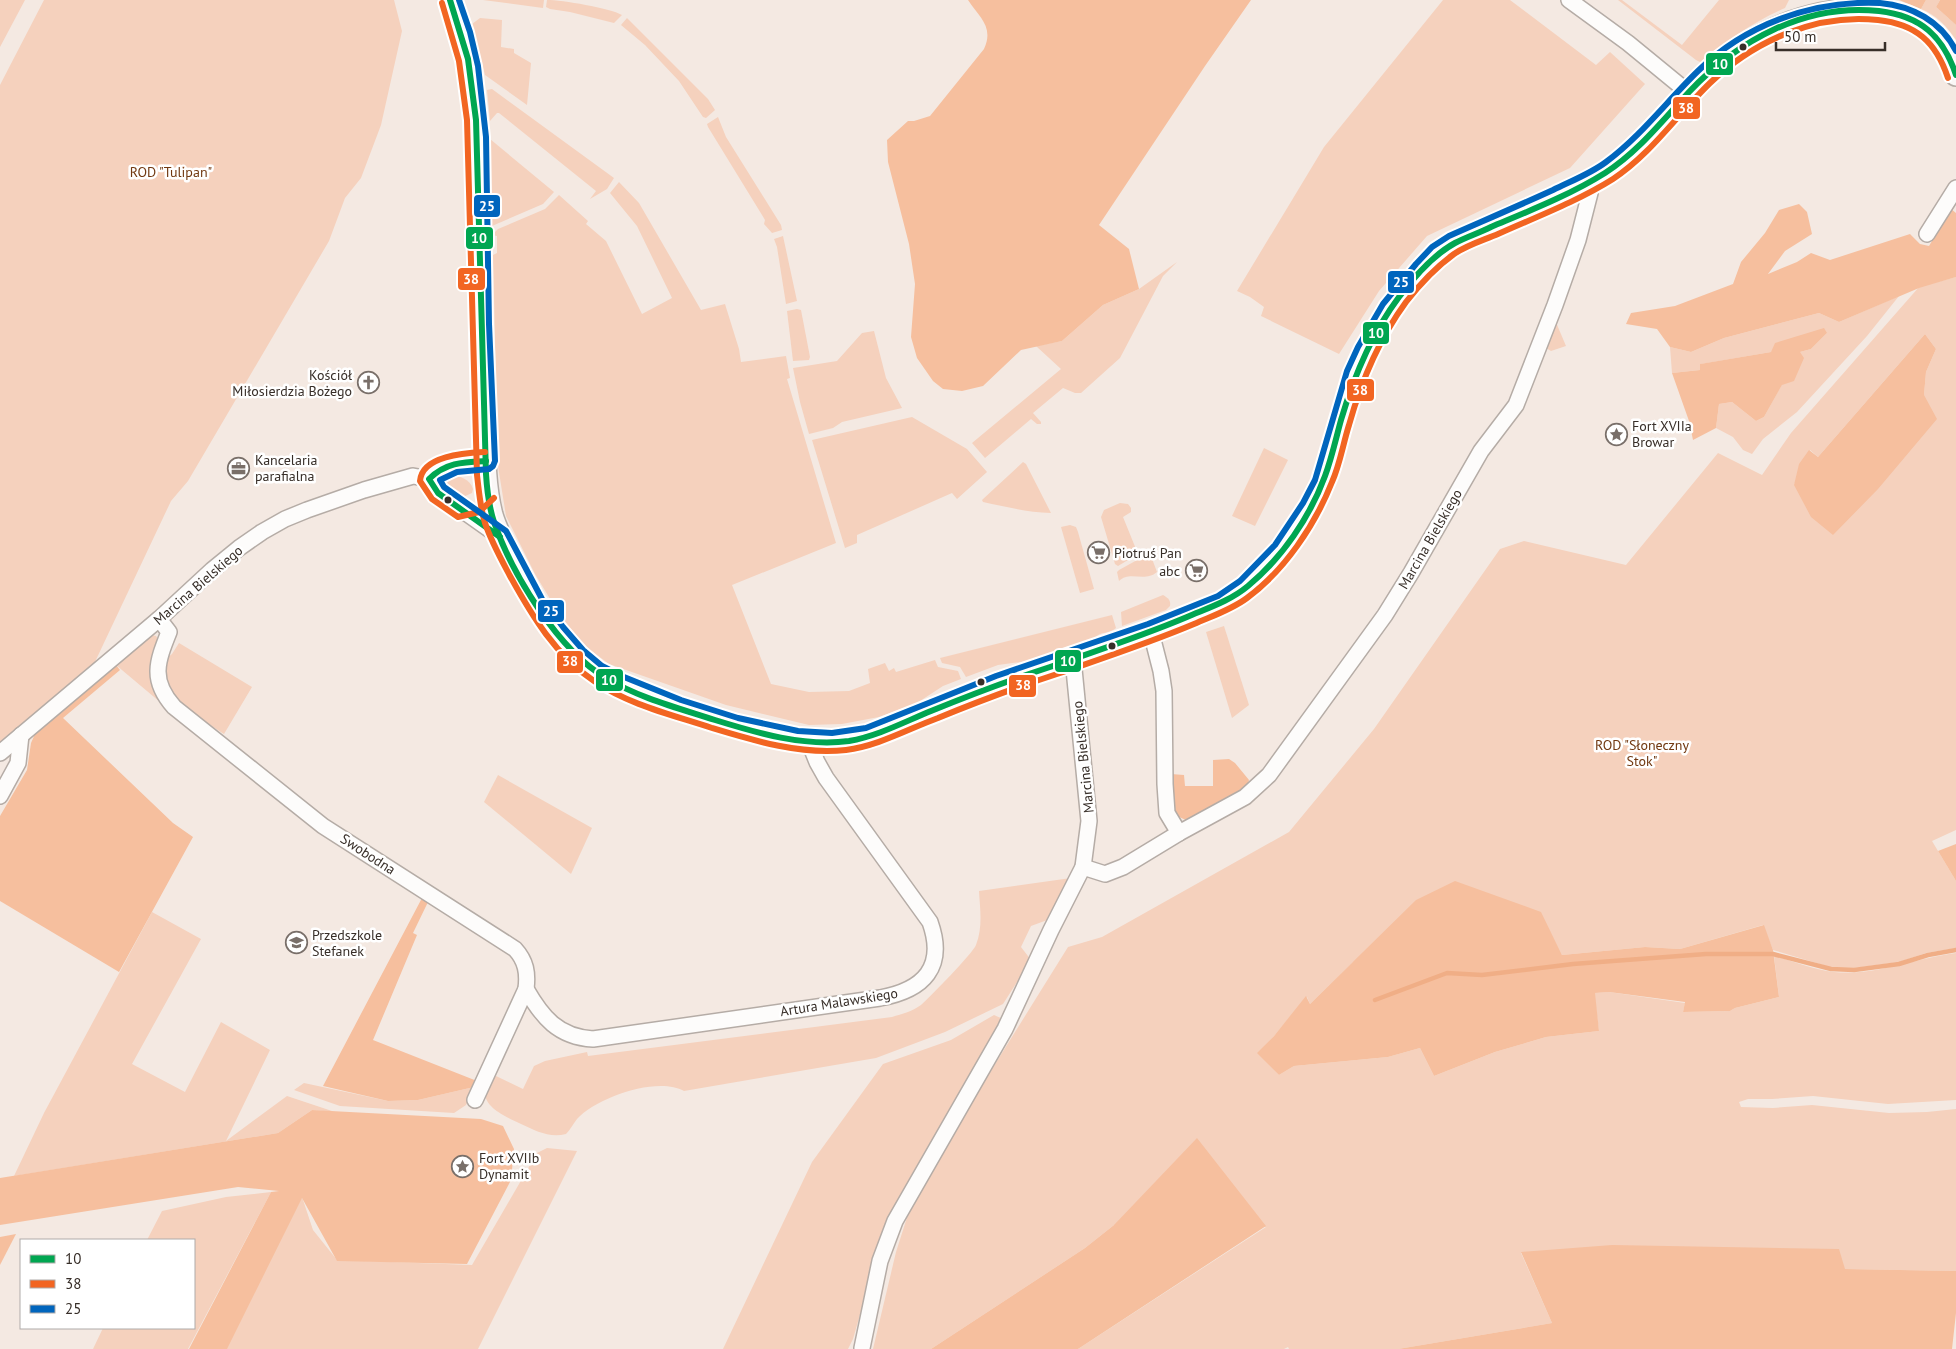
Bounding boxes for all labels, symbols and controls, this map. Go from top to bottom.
scale bar [1776,20,1885,52]
text: 50 m [1784,27,1817,46]
unlabelled marker [1738,42,1748,52]
line badge: 10 [1705,52,1734,76]
text: 10 [1712,55,1728,73]
line badge: 38 [1672,96,1701,120]
text: 38 [1678,99,1694,117]
park label: ROD "Tulipan" [130,163,212,181]
line badge: 25 [473,194,501,218]
text: 25 [479,197,495,215]
line badge: 10 [465,226,494,250]
text: 10 [471,229,487,247]
line badge: 38 [457,267,486,291]
text: 38 [463,270,479,288]
line badge: 25 [1387,270,1415,294]
text: 25 [1393,273,1409,291]
line badge: 10 [1362,321,1390,345]
text: 10 [1368,324,1384,342]
place label: Kościół Miłosierdzia Bożego [232,366,352,400]
church icon: Kościół Miłosierdzia Bożego [356,371,380,395]
line badge: 38 [1346,378,1375,402]
text: 38 [1352,381,1368,399]
place label: Fort XVIIa Browar [1632,417,1692,451]
place icon: Fort XVIIa Browar [1604,422,1628,446]
place label: Kancelaria parafialna [255,451,317,485]
office icon: Kancelaria parafialna [227,456,251,480]
street label: Marcina Bielskiego [1394,486,1466,592]
unlabelled marker [443,495,453,505]
street label: Marcina Bielskiego [150,541,246,629]
supermarket icon: Piotruś Pan [1086,541,1110,565]
place label: Piotruś Pan [1114,544,1182,562]
supermarket icon: abc [1184,559,1208,583]
place label: abc [1159,562,1180,580]
line badge: 25 [537,599,565,623]
text: 25 [543,602,559,620]
unlabelled marker [1107,641,1117,651]
line badge: 10 [1054,649,1082,673]
line badge: 38 [556,650,584,674]
text: 38 [562,652,578,670]
text: 10 [1060,652,1076,670]
line badge: 10 [595,668,624,692]
text: 10 [601,671,617,689]
line badge: 38 [1008,674,1037,698]
text: 38 [1015,676,1031,694]
unlabelled marker [976,677,986,687]
street label: Marcina Bielskiego [1068,700,1098,814]
park label: ROD "Słoneczny Stok" [1595,736,1690,770]
street label: Swobodna [337,829,399,879]
place label: Przedszkole Stefanek [312,926,382,960]
school or university icon: Przedszkole Stefanek [284,931,308,955]
street label: Artura Malawskiego [779,984,899,1020]
place label: Fort XVIIb Dynamit [479,1149,539,1183]
place icon: Fort XVIIb Dynamit [451,1154,475,1178]
legend [20,1239,195,1329]
text: 10 [65,1249,81,1268]
text: 38 [65,1274,81,1293]
text: 25 [65,1299,81,1318]

